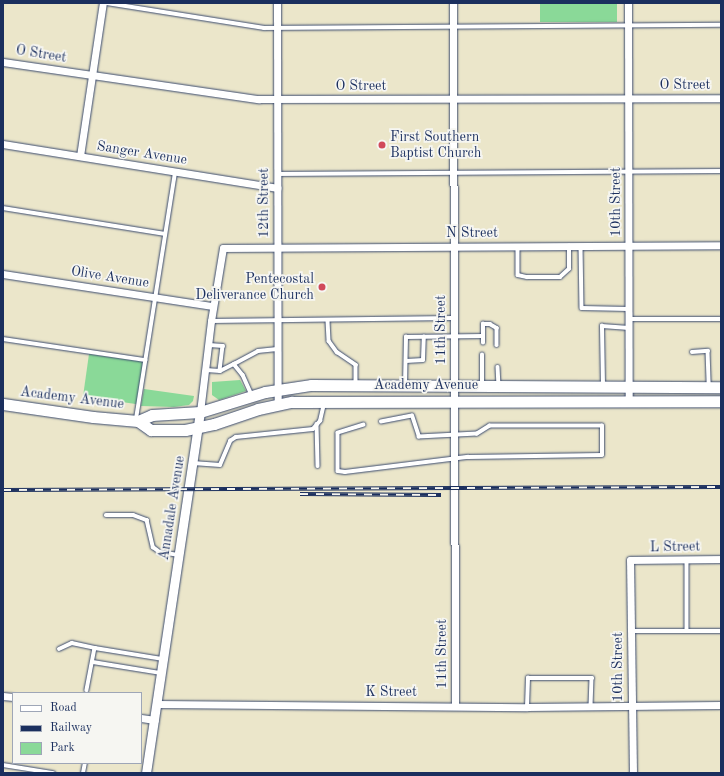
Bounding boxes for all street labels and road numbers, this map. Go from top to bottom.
street label: O Street [15,42,67,66]
street label: O Street [660,77,710,93]
street label: O Street [336,78,386,94]
street label: Sanger Avenue [96,138,188,168]
street label: 10th Street [608,167,624,237]
street label: 12th Street [256,168,272,238]
street label: N Street [446,225,498,241]
street label: Olive Avenue [70,263,150,291]
street label: 11th Street [433,295,449,365]
street label: Academy Avenue [374,377,478,393]
street label: Academy Avenue [19,383,125,413]
street label: Annadale Avenue [155,455,189,561]
street label: L Street [650,538,700,556]
street label: 11th Street [434,619,450,689]
street label: 10th Street [610,632,626,702]
street label: K Street [365,684,417,700]

